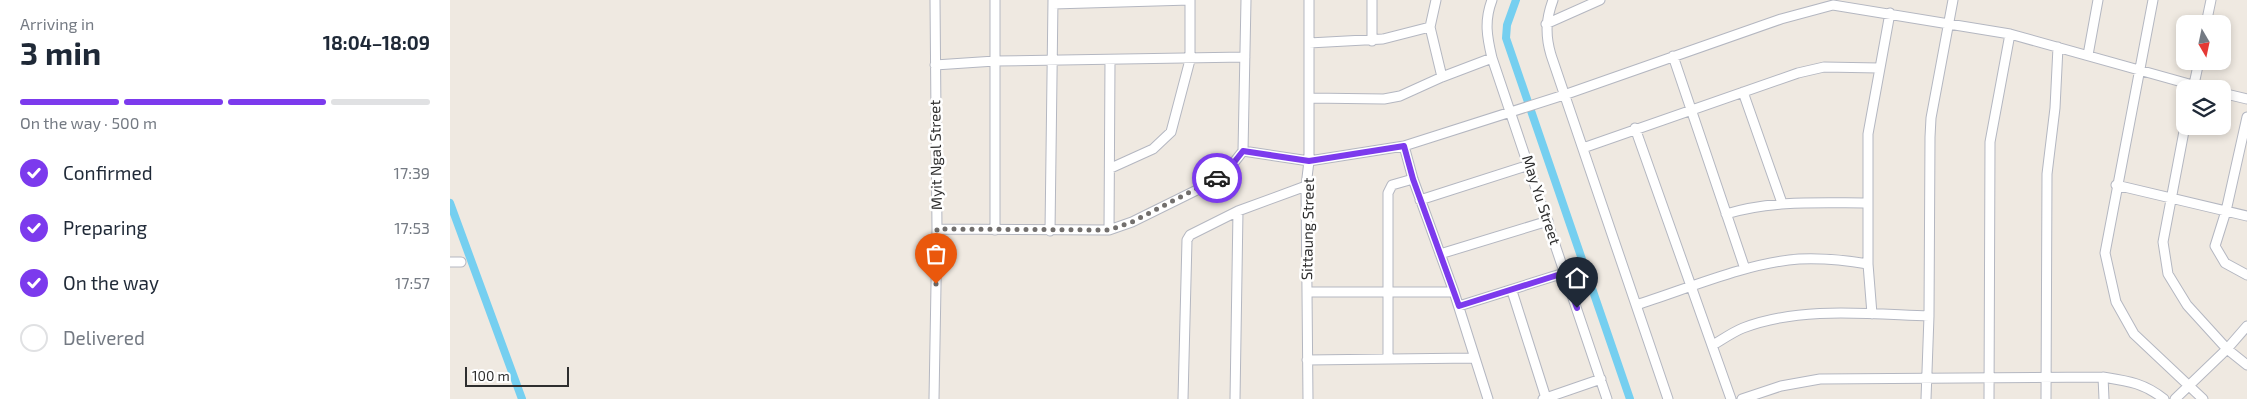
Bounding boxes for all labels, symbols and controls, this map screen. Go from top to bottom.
text: Arriving in [20,14,94,33]
north arrow [2176,15,2231,70]
map controls [2176,15,2231,135]
text: 18:04–18:09 [323,31,430,54]
text: 3 min [20,33,101,71]
button: layers [2176,80,2231,135]
street label: Myit Ngal Street [925,100,945,210]
text: On the way · 500 m [20,113,157,132]
courier [1192,153,1242,203]
street label: May Yu Street [1519,153,1565,247]
icon: check [20,159,48,187]
text: Confirmed [63,161,153,184]
text: 17:39 [394,163,430,182]
icon: car [1203,164,1231,192]
street label: Sittaung Street [1297,177,1317,280]
icon: check [20,214,48,242]
text: Preparing [63,216,147,239]
text: 17:53 [394,218,430,237]
pin [915,233,957,284]
icon: bag [922,240,950,268]
pin [1556,257,1598,308]
icon: home [1563,264,1591,292]
icon: check [20,269,48,297]
text: On the way [63,271,159,294]
text: 17:57 [395,273,430,292]
text: Delivered [63,326,145,349]
scale bar [465,364,569,387]
text: 100 m [472,367,510,384]

